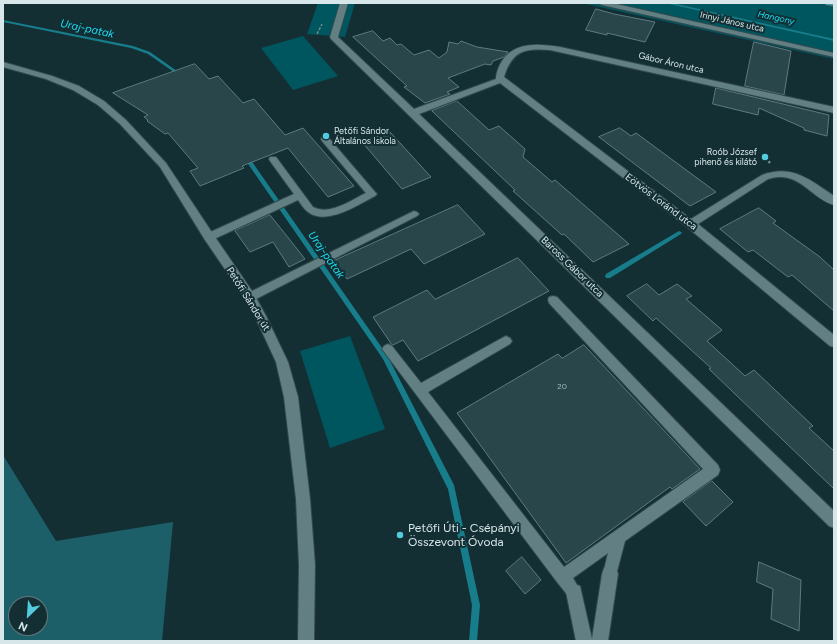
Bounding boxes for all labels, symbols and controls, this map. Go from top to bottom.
street label: Irinyi János utca [699,9,765,35]
water label: Hangony [757,9,795,27]
water label: Uraj-patak [59,17,115,41]
street label: Gábor Áron utca [637,50,705,76]
place label: Petőfi Sándor Általános Iskola [334,126,396,147]
marker: Petőfi Sándor Általános Iskola [321,131,331,141]
place label: Roób József pihenő és kilátó [694,147,757,168]
marker: Roób József pihenő és kilátó [760,152,770,162]
street label: Eötvös Loránd utca [623,171,699,233]
water label: Uraj-patak [305,229,347,281]
street label: Baross Gábor utca [538,234,606,300]
street label: Petőfi Sándor út [224,265,272,333]
house number: 20 [557,382,567,392]
place label: Petőfi Úti - Csépányi Összevont Óvoda [408,521,519,549]
marker: Petőfi Úti - Csépányi Összevont Óvoda [395,530,405,540]
north arrow [8,596,48,636]
text: N [17,619,30,634]

